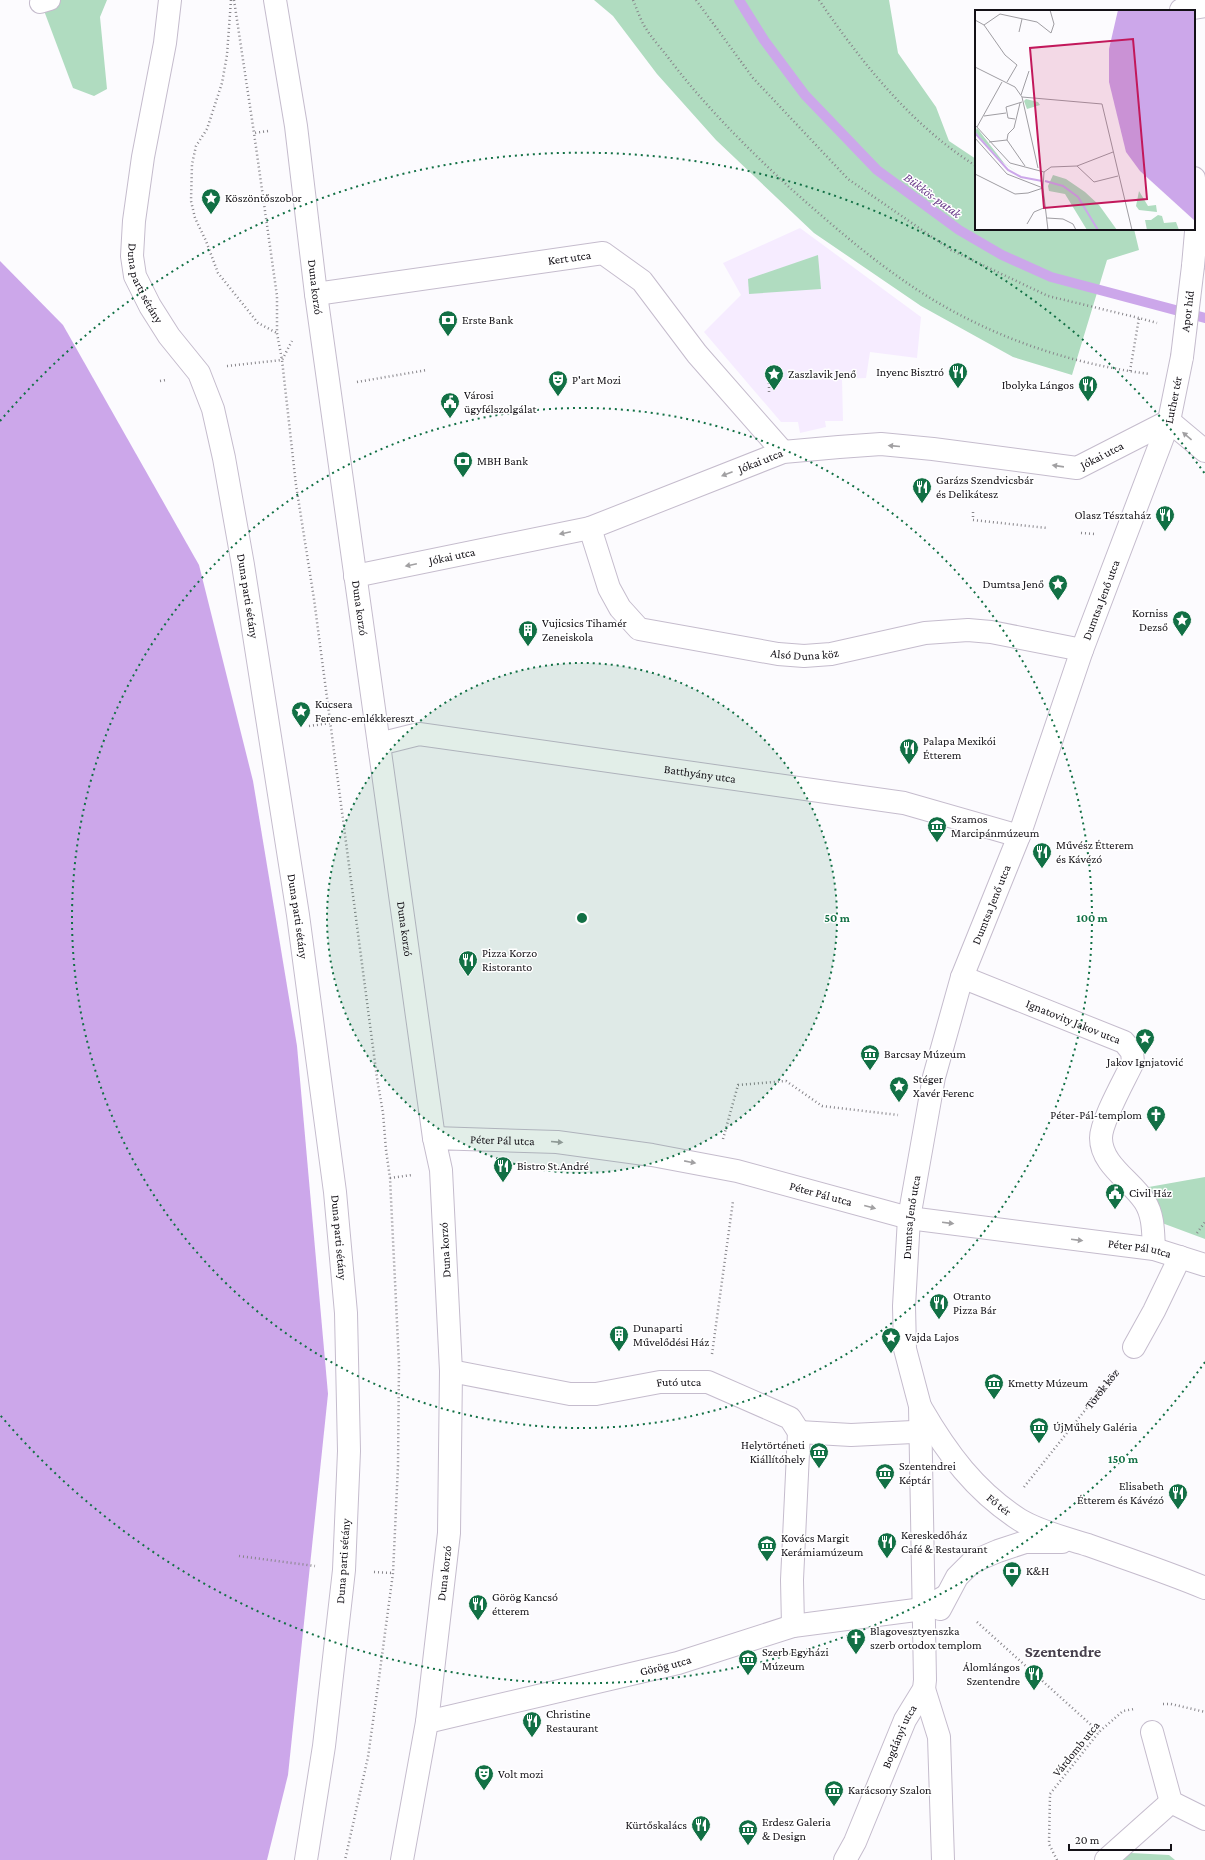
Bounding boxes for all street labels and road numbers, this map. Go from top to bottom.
street label: Duna parti sétány [125,243,166,326]
street label: Kert utca [547,248,592,268]
street label: Duna korzó [305,259,326,316]
street label: Apor híd [1178,289,1197,333]
street label: Luther tér [1162,374,1185,425]
street label: Jókai utca [1077,438,1126,473]
street label: Jókai utca [735,446,785,476]
street label: Jókai utca [427,545,477,568]
street label: Duna parti sétány [234,553,262,640]
street label: Dumtsa Jenő utca [1079,557,1123,642]
street label: Duna korzó [349,580,371,637]
street label: Alsó Duna köz [769,645,840,663]
street label: Batthyány utca [663,762,737,786]
street label: Dumtsa Jenő utca [969,862,1014,947]
street label: Duna parti sétány [285,873,311,960]
street label: Duna korzó [394,900,416,957]
street label: Ignatovity Jakov utca [1024,996,1123,1047]
street label: Péter Pál utca [470,1132,535,1148]
street label: Dumtsa Jenő utca [900,1174,924,1260]
street label: Péter Pál utca [788,1179,854,1209]
street label: Duna parti sétány [328,1194,350,1281]
street label: Duna korzó [437,1222,453,1278]
street label: Péter Pál utca [1107,1236,1174,1261]
street label: Török köz [1082,1367,1122,1412]
street label: Futó utca [655,1375,702,1390]
street label: Fő tér [984,1491,1014,1519]
street label: Duna parti sétány [333,1517,353,1604]
street label: Duna korzó [434,1545,454,1602]
street label: Görög utca [638,1652,693,1679]
street label: Bogdányi utca [879,1702,920,1770]
street label: Várdomb utca [1049,1718,1103,1779]

